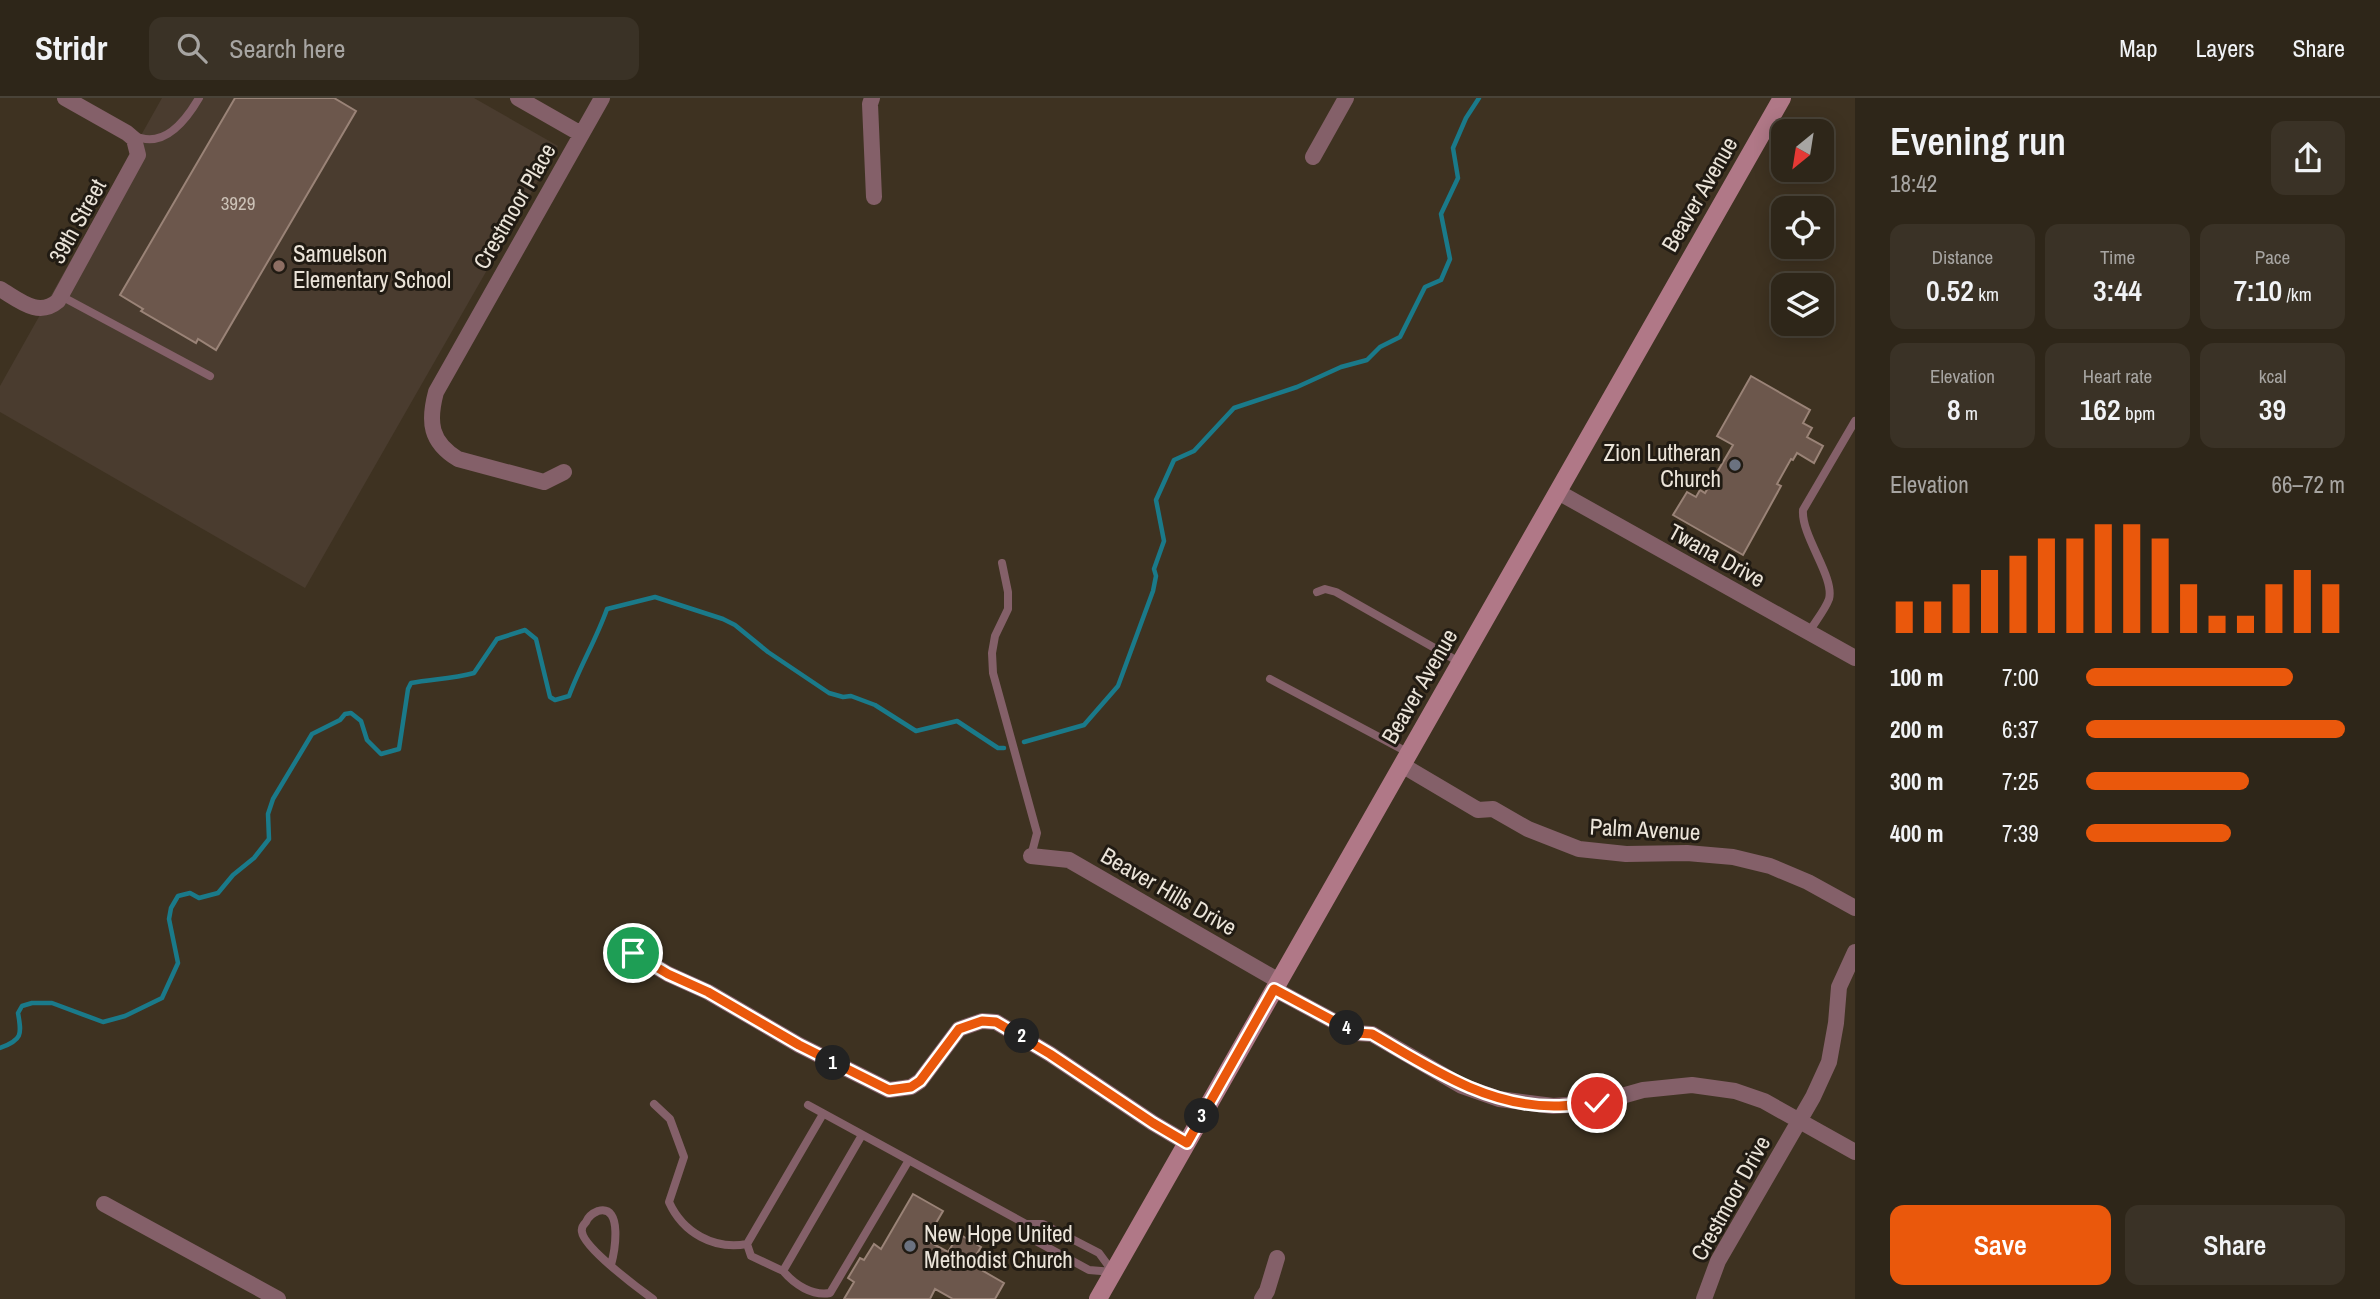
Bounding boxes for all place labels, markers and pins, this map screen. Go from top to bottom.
place label: Samuelson Elementary School [293,238,451,295]
marker: Samuelson Elementary School [271,258,287,274]
place label: Zion Lutheran Church [1604,437,1721,494]
marker: Zion Lutheran Church [1727,457,1743,473]
pin [603,923,663,983]
pin: 4 [1330,1010,1364,1046]
pin: 2 [1004,1018,1040,1054]
pin: 1 [816,1046,850,1080]
pin [1567,1073,1627,1133]
pin: 3 [1184,1098,1220,1134]
place label: New Hope United Methodist Church [924,1218,1073,1275]
marker: New Hope United Methodist Church [902,1238,918,1254]

